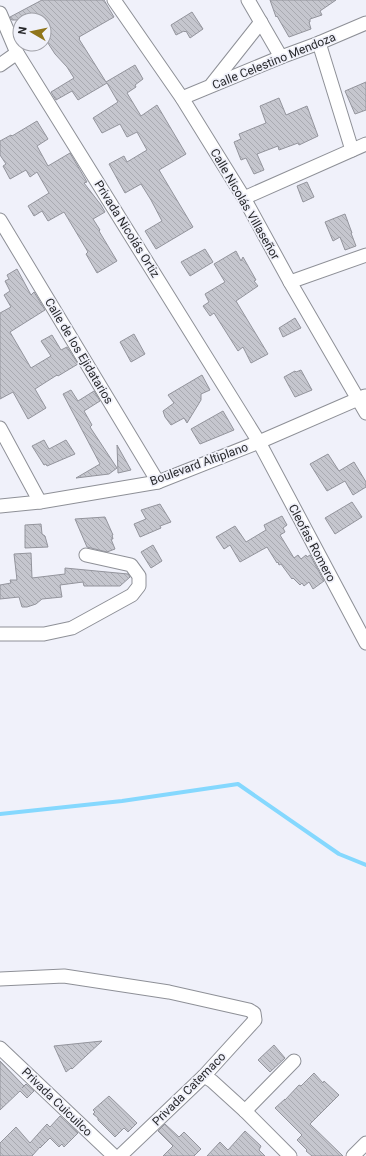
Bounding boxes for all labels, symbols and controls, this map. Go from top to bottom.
north arrow [12,12,52,52]
text: N [16,25,30,35]
street label: Calle Celestino Mendoza [210,30,338,92]
street label: Calle Nicolás Villaseñor [208,146,282,262]
street label: Privada Nicolás Ortiz [91,178,163,280]
street label: Calle de los Ejidatarios [42,296,116,406]
street label: Boulevard Altiplano [148,440,250,488]
street label: Cleofas Romero [286,502,338,584]
street label: Privada Catemaco [149,1049,229,1129]
street label: Privada Cuicuilco [19,1065,95,1139]

